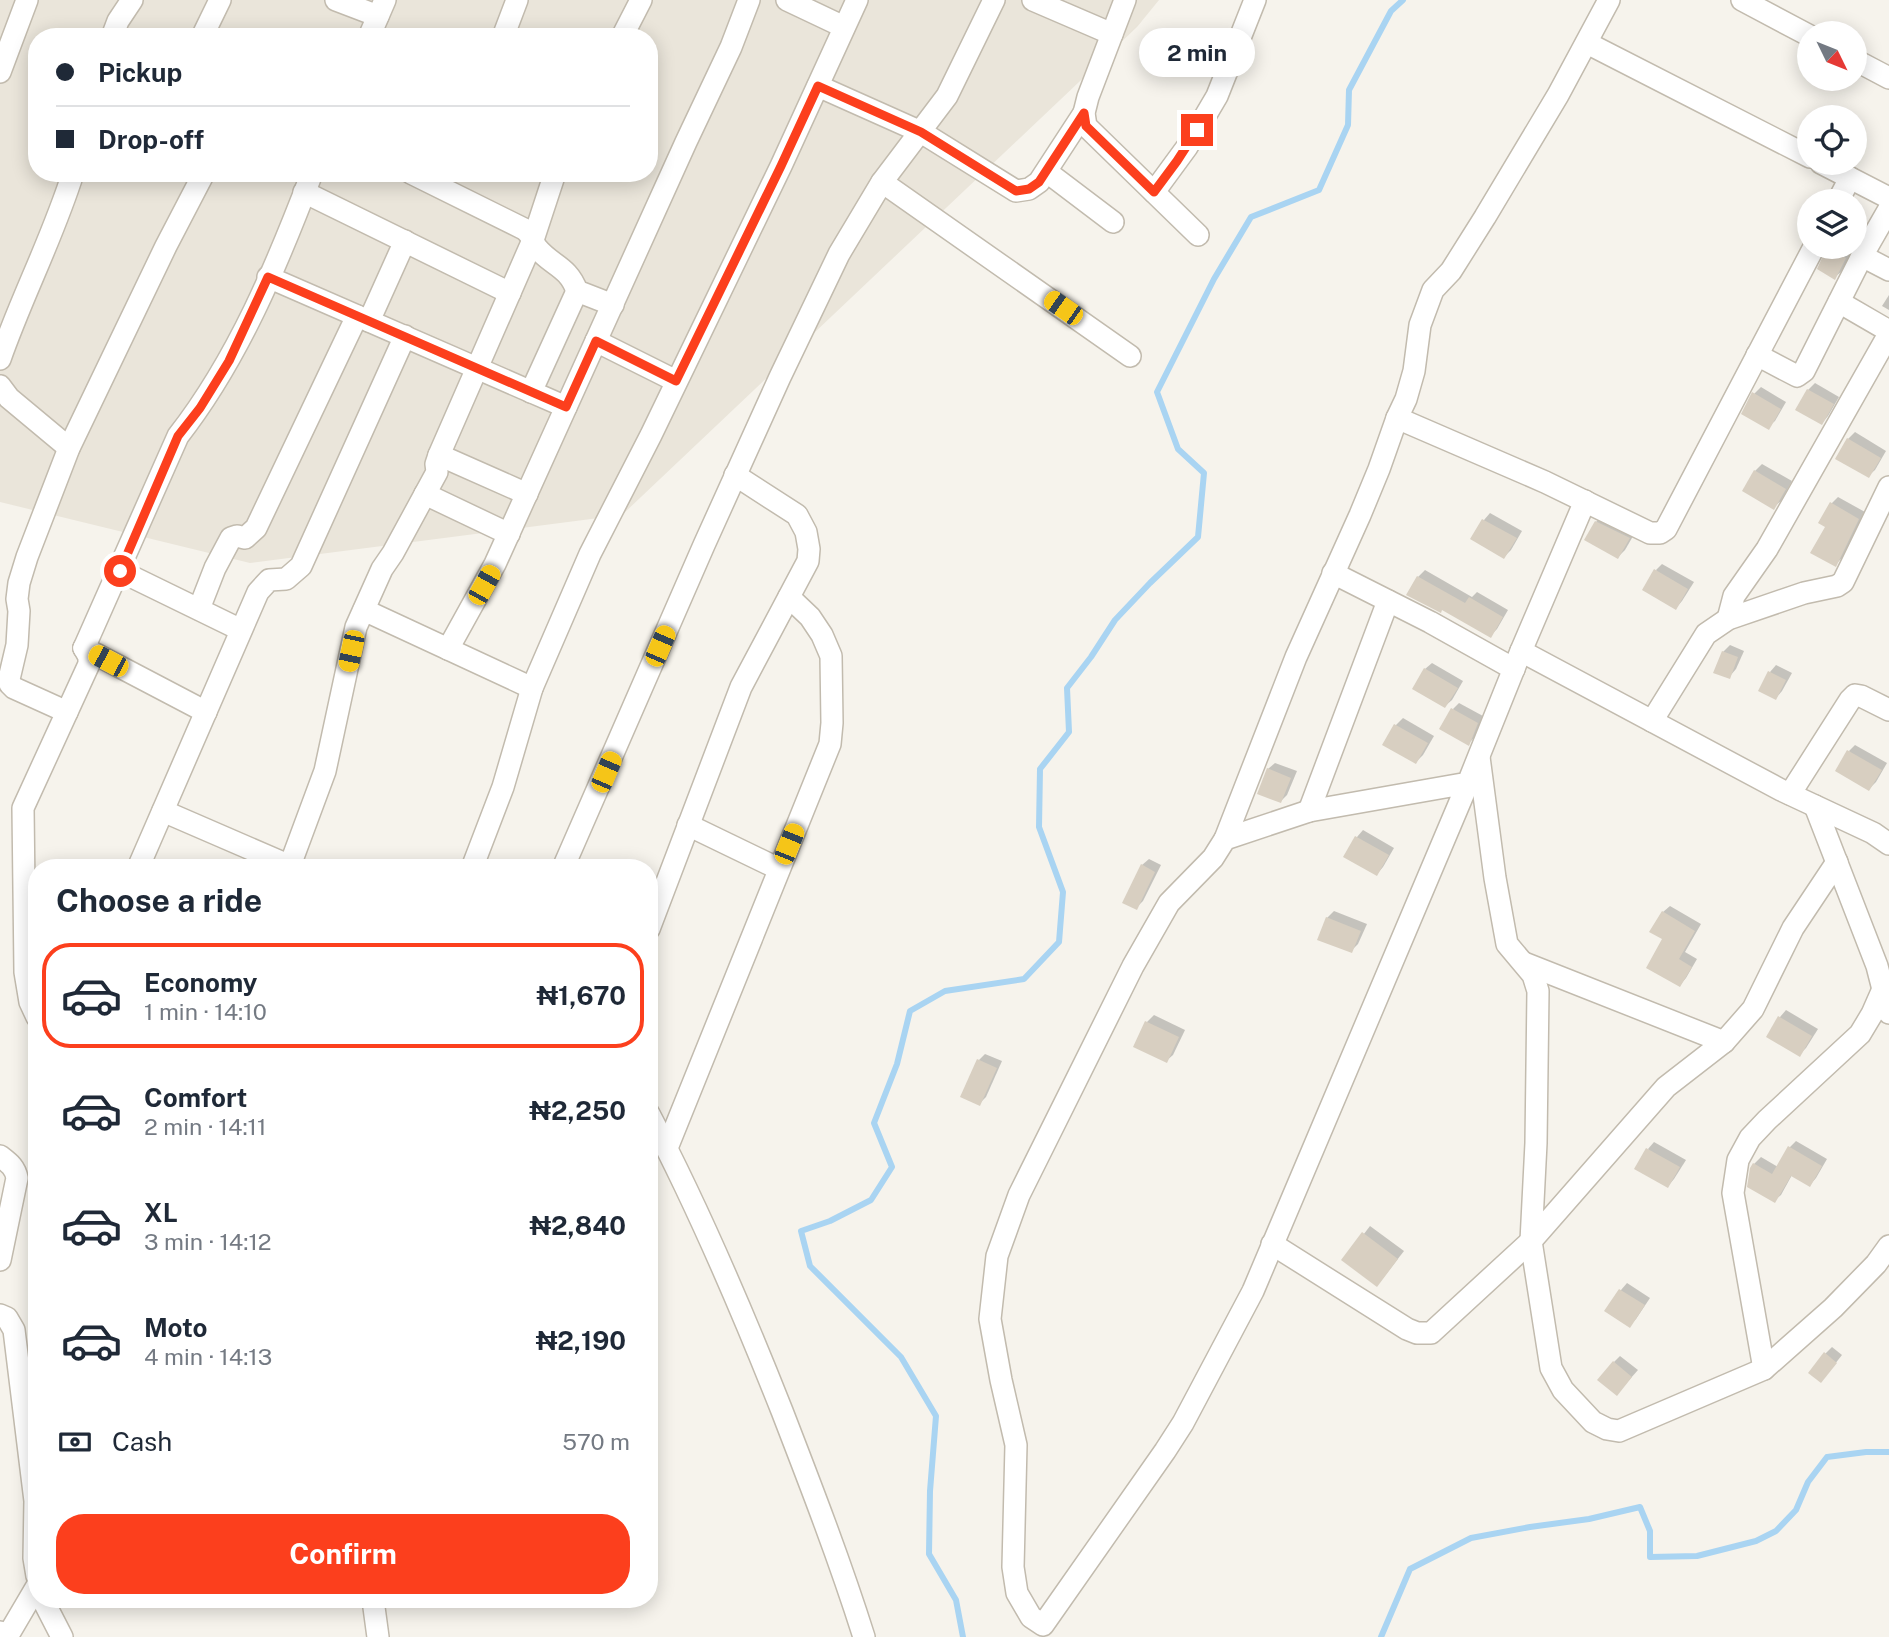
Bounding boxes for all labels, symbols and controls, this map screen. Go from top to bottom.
north arrow [1797,21,1867,91]
map controls [1797,21,1867,259]
callout: 2 min [1139,29,1255,78]
text: 2 min [1167,39,1227,66]
text: Pickup [98,57,182,88]
button: locate [1797,105,1867,175]
route end [1181,114,1213,146]
text: Drop-off [98,124,204,155]
button: layers [1797,189,1867,259]
car [1040,287,1087,329]
route start [104,555,136,587]
car [465,562,504,608]
car [643,623,678,669]
car [337,628,366,674]
car [85,642,132,680]
car [589,749,624,795]
car [772,821,807,867]
text: Choose a ride [56,882,262,919]
icon: car [60,964,123,1027]
text: Economy [144,967,257,998]
text: ₦1,670 [537,980,626,1011]
text: 1 min · 14:10 [144,998,267,1025]
icon: car [60,1079,123,1142]
text: Comfort [144,1082,247,1113]
text: ₦2,250 [529,1095,626,1126]
text: 2 min · 14:11 [144,1113,266,1140]
icon: car [60,1194,123,1257]
text: XL [144,1197,178,1228]
text: ₦2,840 [530,1210,626,1241]
text: 3 min · 14:12 [144,1228,271,1255]
icon: car [60,1309,123,1372]
text: Moto [144,1312,207,1343]
text: ₦2,190 [536,1325,626,1356]
text: 4 min · 14:13 [144,1343,272,1370]
icon: cash [56,1423,94,1461]
text: Cash [112,1426,172,1457]
text: 570 m [562,1428,630,1455]
button: Confirm [56,1514,630,1594]

